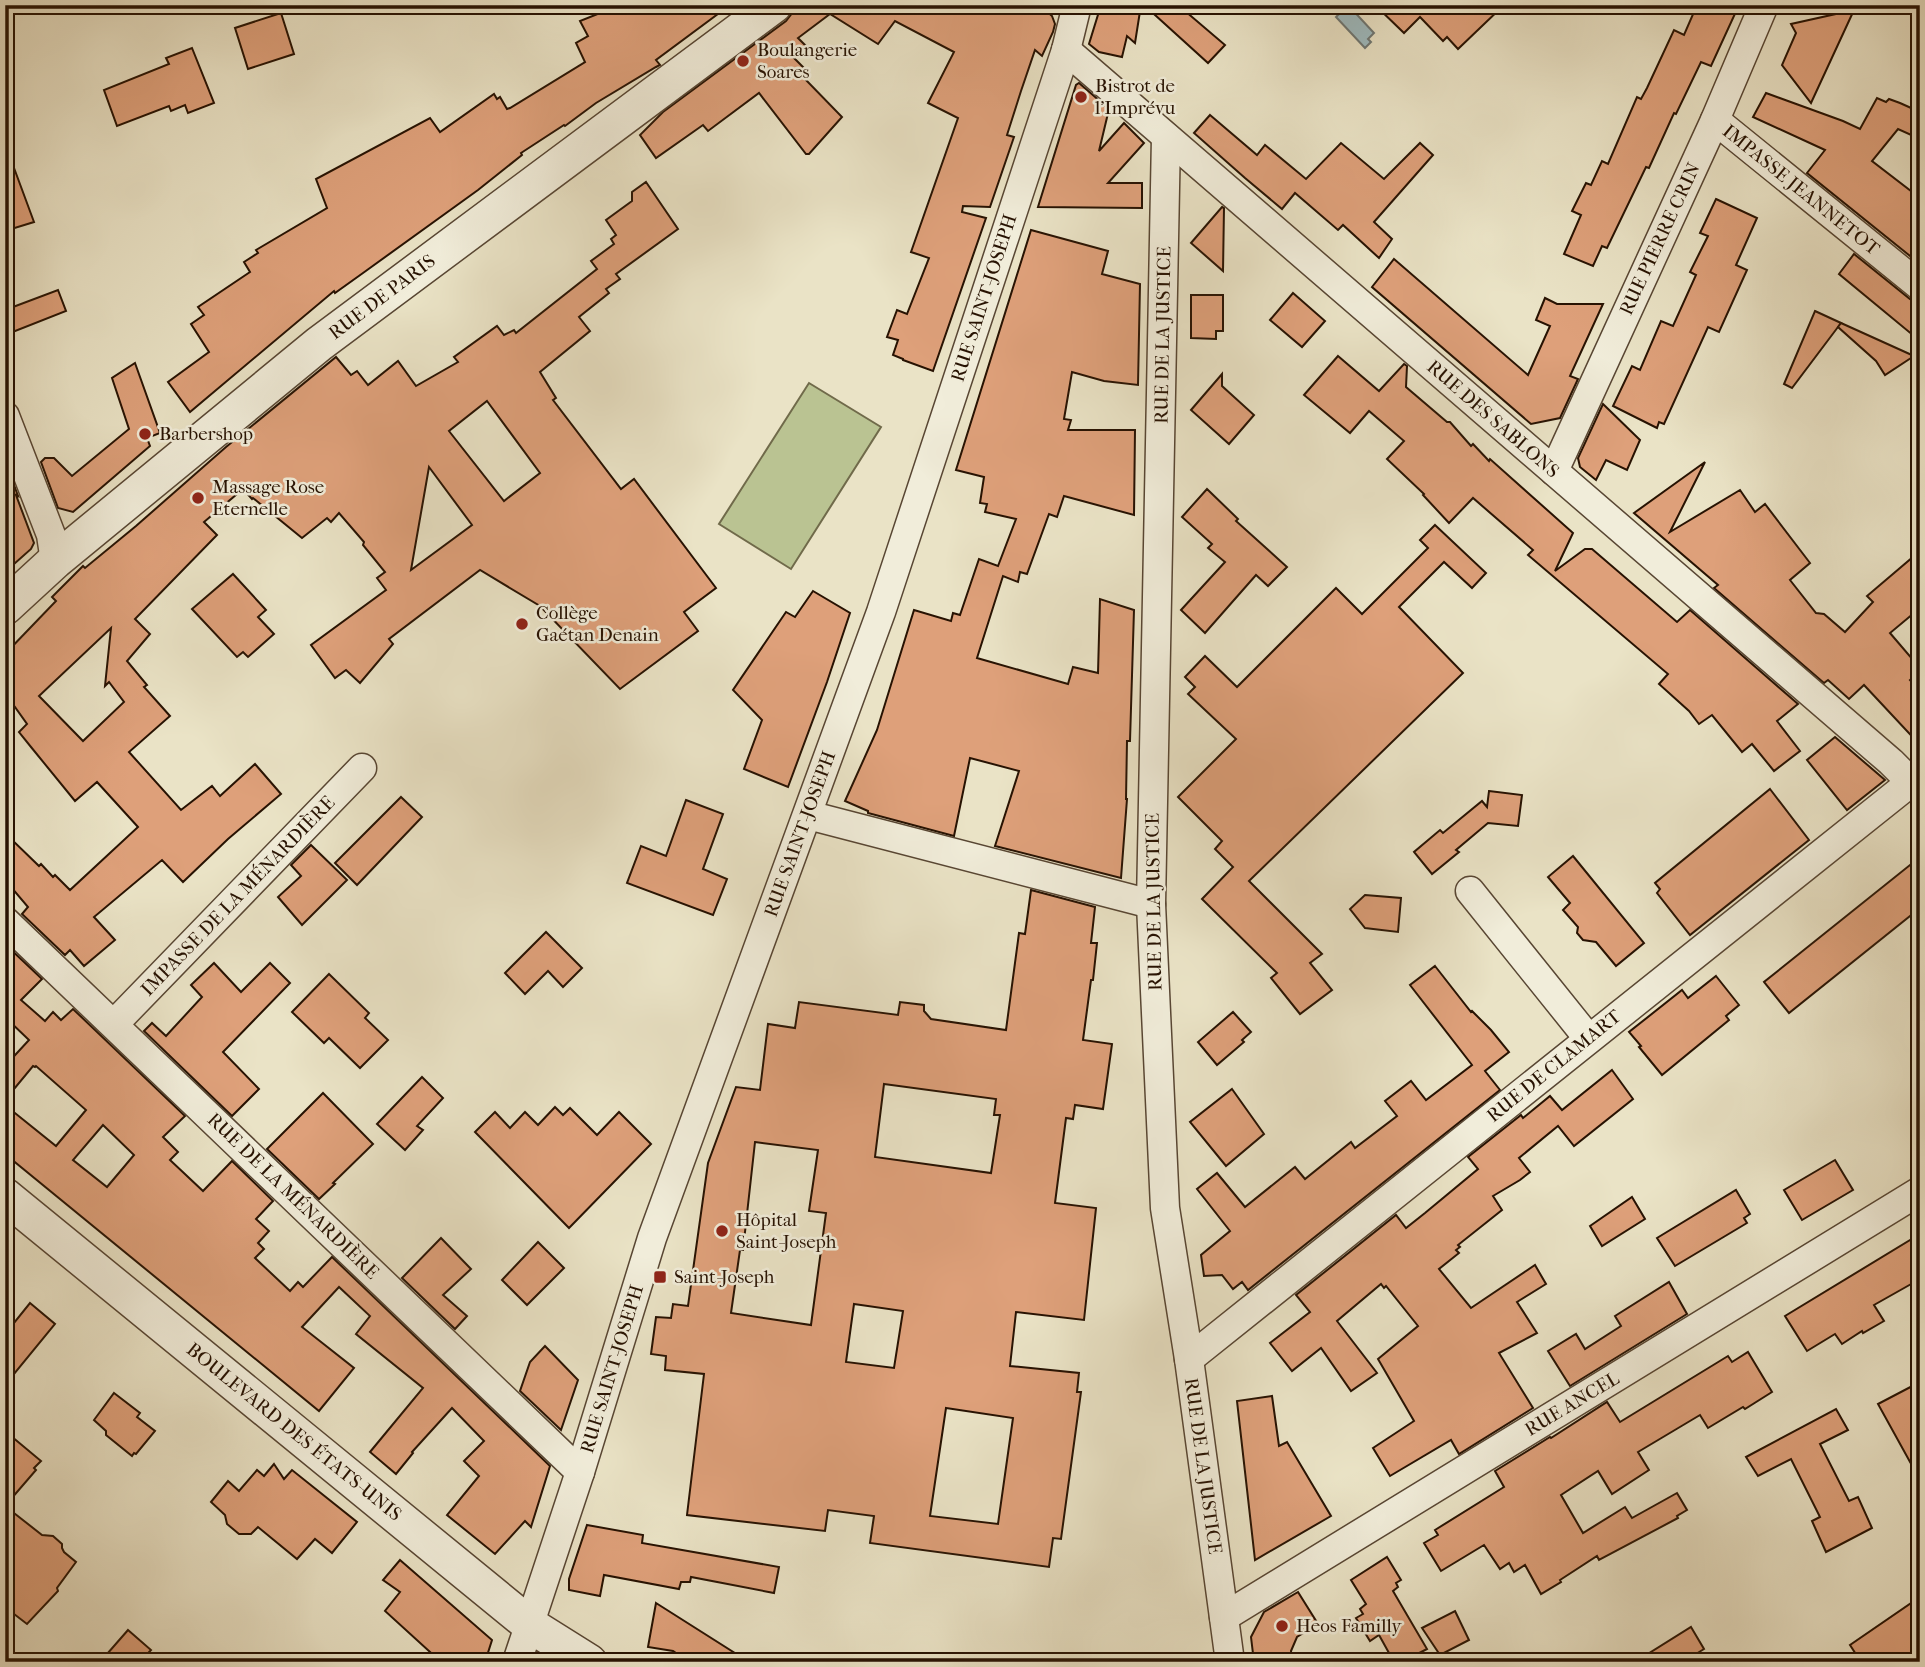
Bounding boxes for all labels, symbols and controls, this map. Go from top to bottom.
place label: Boulangerie Soares [757,39,857,83]
marker: Boulangerie Soares [735,53,751,69]
place label: Bistrot de l'Imprévu [1094,75,1175,119]
marker: Bistrot de l'Imprévu [1073,89,1089,105]
street label: IMPASSE JEANNETOT [1718,120,1884,260]
street label: RUE PIERRE CRIN [1615,159,1705,319]
street label: RUE SAINT-JOSEPH [947,211,1021,385]
street label: RUE DE LA JUSTICE [1150,246,1176,424]
street label: RUE DE PARIS [324,250,440,344]
street label: RUE DES SABLONS [1422,356,1564,483]
place label: Barbershop [159,423,253,445]
marker: Barbershop [137,426,153,442]
place label: Massage Rose Eternelle [212,476,324,520]
marker: Massage Rose Eternelle [190,490,206,506]
place label: Collège Gaétan Denain [536,602,659,646]
marker: Collège Gaétan Denain [514,616,530,632]
street label: RUE SAINT-JOSEPH [760,748,840,920]
street label: IMPASSE DE LA MÉNARDIÈRE [137,791,340,1000]
street label: RUE DE LA JUSTICE [1141,813,1167,991]
street label: RUE DE CLAMART [1483,1005,1626,1127]
street label: RUE DE LA MÉNARDIÈRE [203,1108,383,1284]
place label: Hôpital Saint-Joseph [736,1209,837,1253]
marker: Hôpital Saint-Joseph [714,1223,730,1239]
place label: Saint-Joseph [674,1266,775,1288]
marker: Saint-Joseph [652,1269,668,1285]
street label: RUE SAINT-JOSEPH [576,1282,648,1456]
street label: BOULEVARD DES ÉTATS-UNIS [182,1338,406,1526]
street label: RUE ANCEL [1521,1367,1624,1441]
street label: RUE DE LA JUSTICE [1180,1376,1226,1556]
place label: Heos Familly [1296,1615,1402,1637]
marker: Heos Familly [1274,1618,1290,1634]

